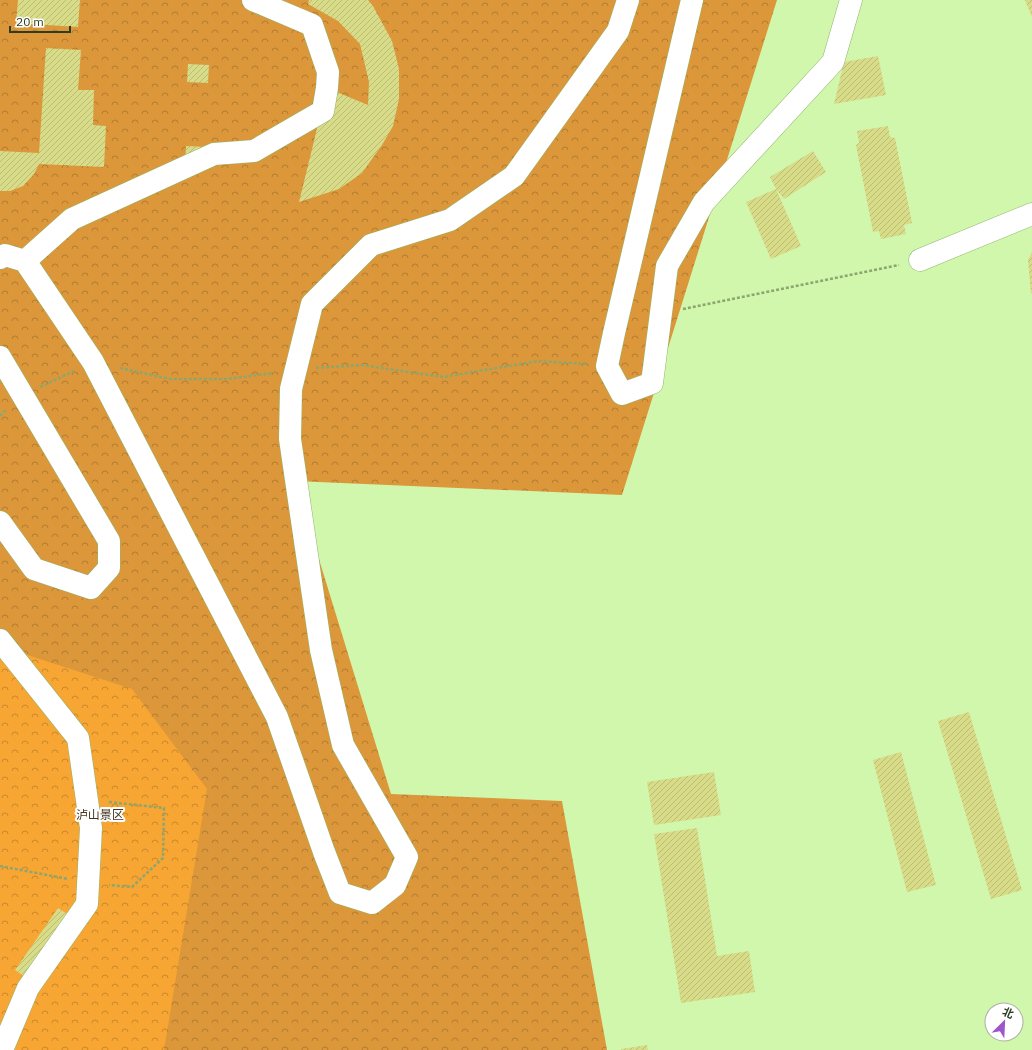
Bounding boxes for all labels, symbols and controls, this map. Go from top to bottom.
scale bar [10,8,70,34]
text: 20 m [16,14,44,29]
park label: 泸山景区 [76,807,124,822]
north arrow [984,1002,1024,1042]
text: 北 [1000,1004,1016,1021]

